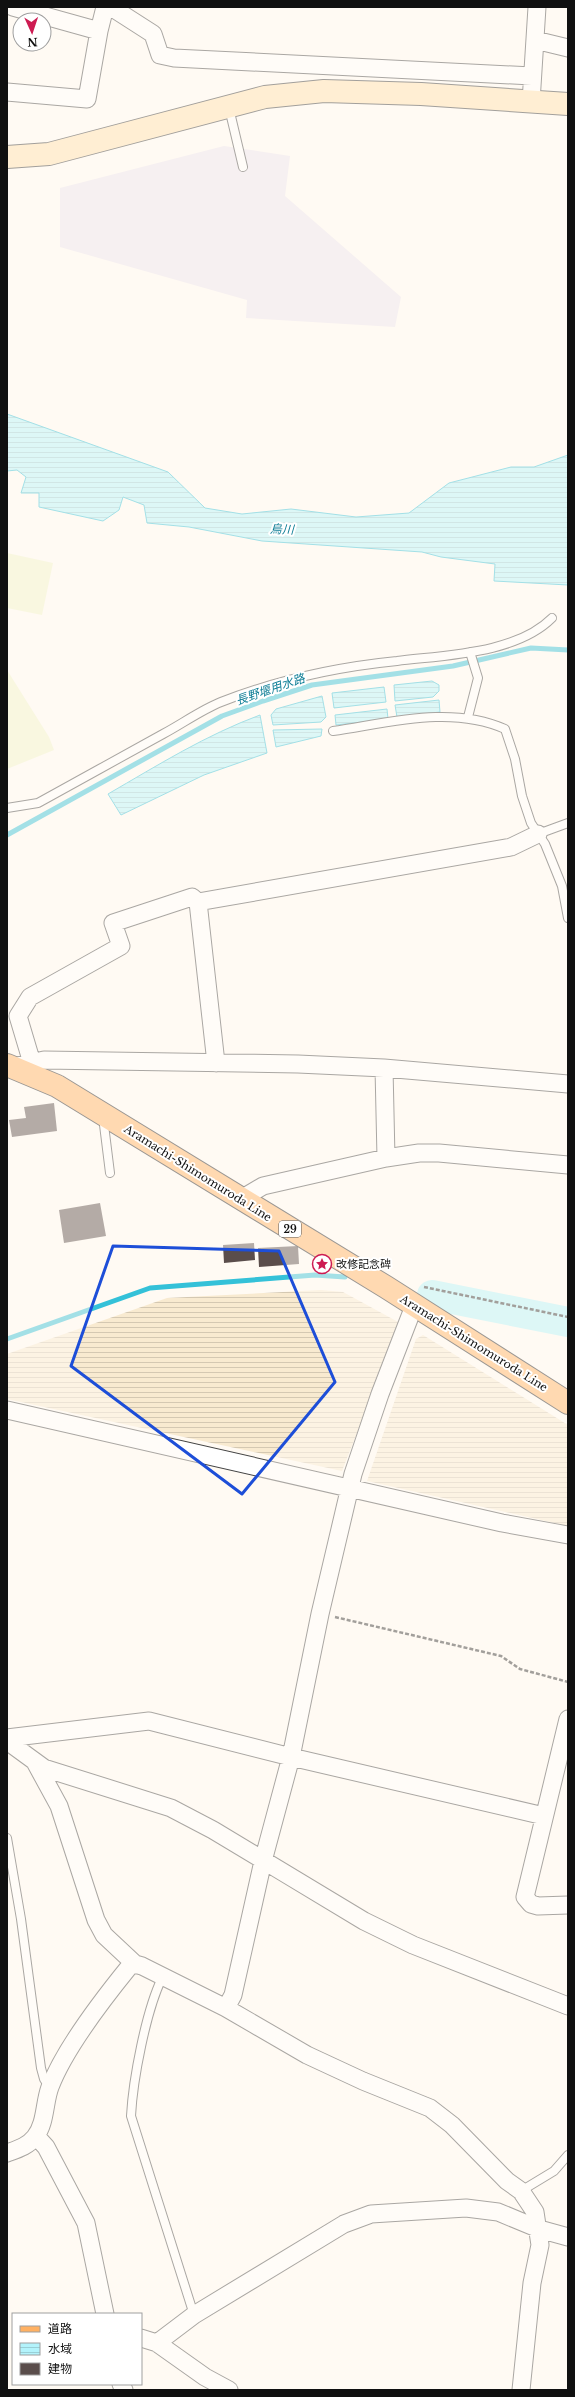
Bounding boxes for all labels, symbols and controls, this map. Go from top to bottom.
north arrow [12,12,52,52]
text: N [26,35,38,49]
water label: 烏川 [270,521,296,537]
water label: 長野堰用水路 [234,670,307,708]
street label: Aramachi-Shimomuroda Line [121,1121,274,1224]
road number: 29 [279,1221,301,1237]
place icon: 改修記念碑 [311,1253,333,1275]
place label: 改修記念碑 [336,1257,391,1271]
street label: Aramachi-Shimomuroda Line [397,1291,550,1394]
legend [12,2313,142,2385]
text: 道路 [48,2321,72,2336]
text: 水域 [48,2341,72,2356]
text: 建物 [48,2361,72,2376]

